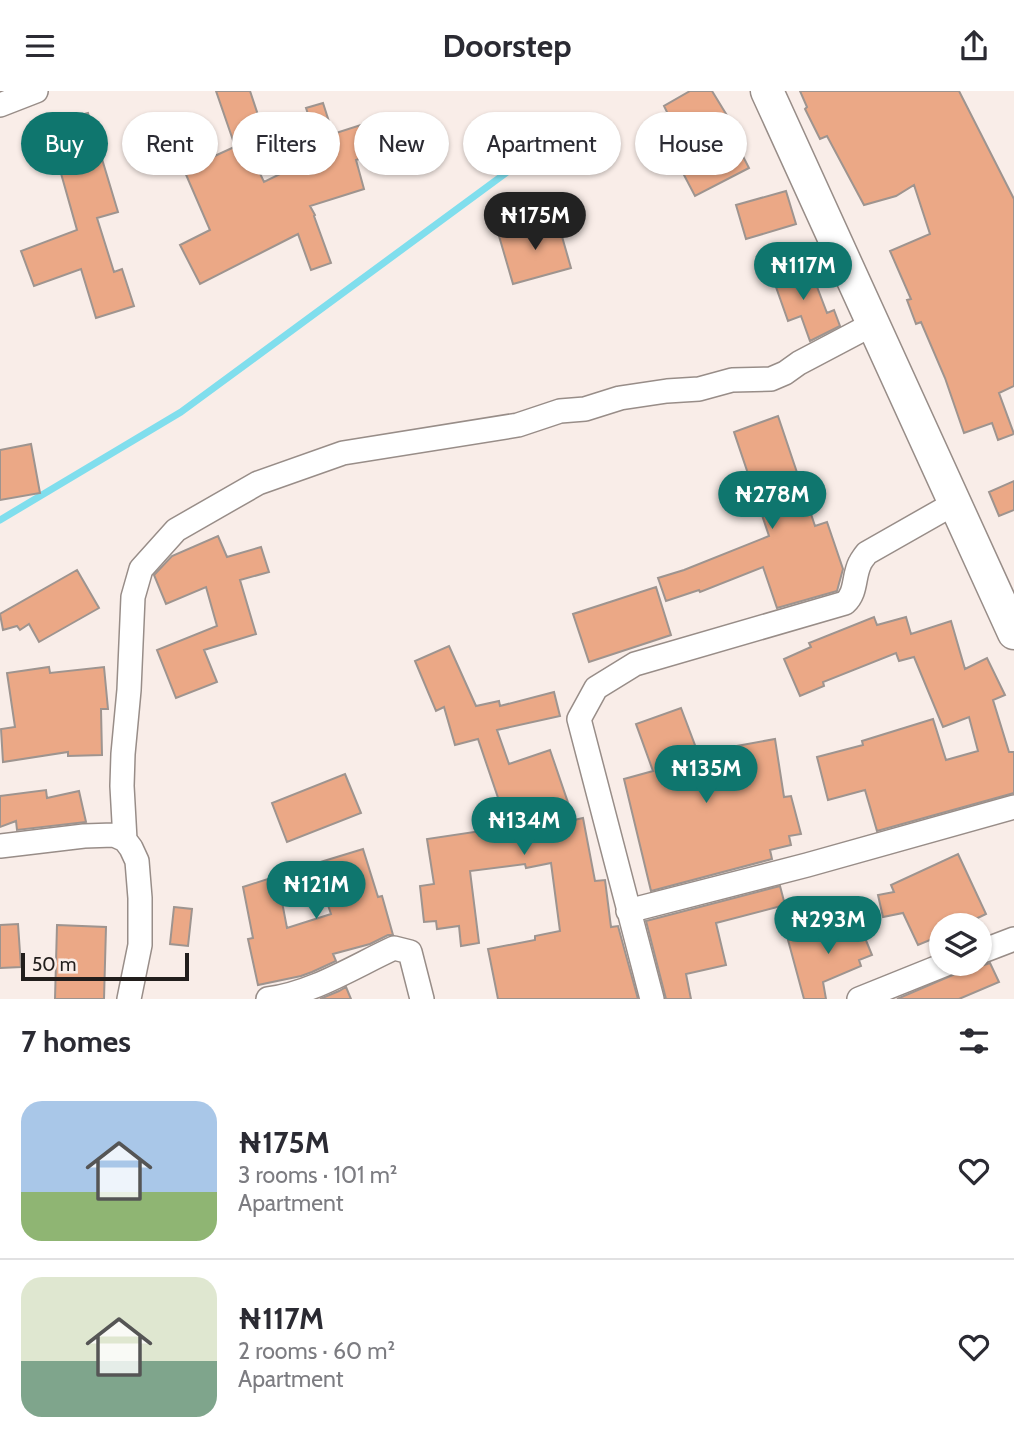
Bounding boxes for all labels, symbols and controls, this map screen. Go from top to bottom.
text: Doorstep [442,26,572,65]
icon: menu [21,27,59,65]
icon: share [955,27,993,65]
chip: Buy [21,112,108,175]
chip: Rent [122,112,218,175]
chip: Filters [232,112,340,175]
chip: New [354,112,449,175]
chip: Apartment [463,112,621,175]
chip: House [635,112,747,175]
pin: ₦175M [486,193,584,252]
text: ₦175M [500,201,570,229]
pin: ₦117M [754,243,852,302]
text: ₦117M [770,251,836,279]
pin: ₦278M [723,471,821,531]
text: ₦278M [734,480,810,508]
pin: ₦135M [657,745,755,805]
text: ₦135M [671,754,741,782]
pin: ₦134M [475,797,573,857]
text: ₦134M [488,806,560,834]
pin: ₦121M [267,861,365,921]
text: ₦121M [283,870,349,898]
pin: ₦293M [779,897,877,956]
text: ₦293M [790,905,866,933]
map controls [929,913,992,976]
button: layers [929,913,992,976]
scale bar [21,950,189,982]
text: 50 m [32,953,76,976]
icon: filters [955,1022,993,1060]
text: 7 homes [21,1023,131,1060]
text: ₦175M [238,1124,330,1161]
icon: home [77,1129,161,1213]
icon: heart [955,1152,993,1190]
text: 3 rooms · 101 m² [238,1161,397,1189]
text: Apartment [238,1189,343,1217]
text: ₦117M [238,1300,324,1337]
icon: home [77,1305,161,1389]
icon: heart [955,1328,993,1366]
text: 2 rooms · 60 m² [238,1337,395,1365]
text: Apartment [238,1365,343,1393]

